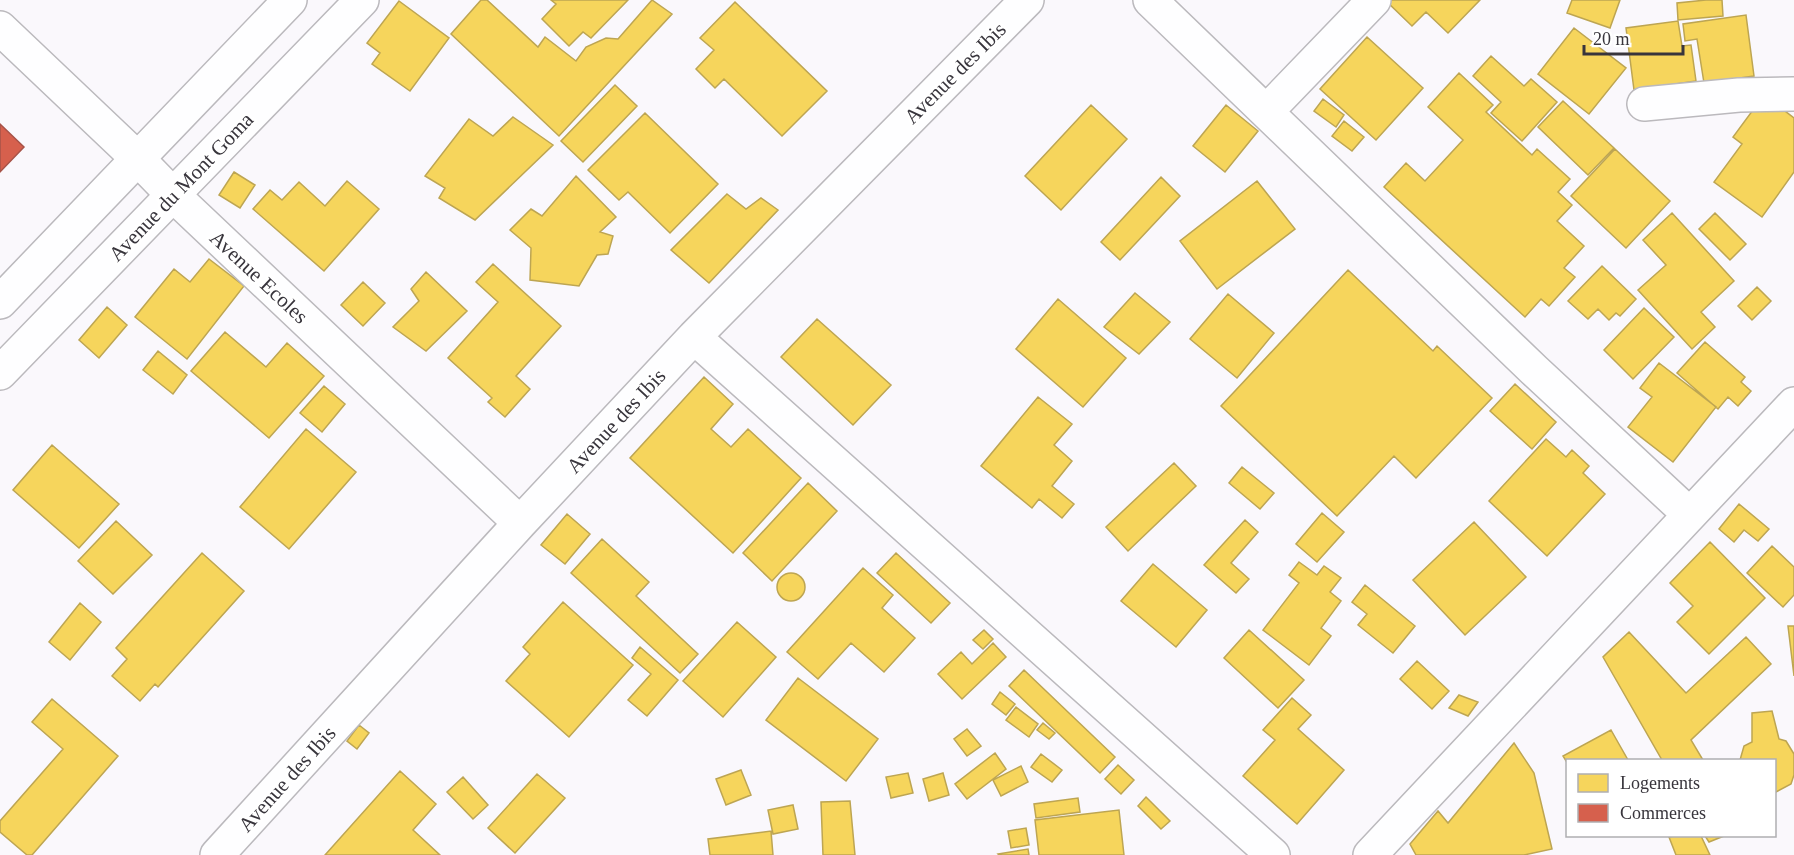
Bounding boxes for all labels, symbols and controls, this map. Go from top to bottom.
street label: Avenue des Ibis [899,17,1011,129]
scale bar [1584,18,1683,56]
text: 20 m [1593,29,1630,49]
street label: Avenue du Mont Goma [104,107,259,266]
street label: Avenue Ecoles [205,226,313,328]
street label: Avenue des Ibis [562,364,670,478]
street label: Avenue des Ibis [233,721,341,837]
legend [1566,759,1776,837]
text: Logements [1620,773,1700,793]
text: Commerces [1620,803,1706,823]

